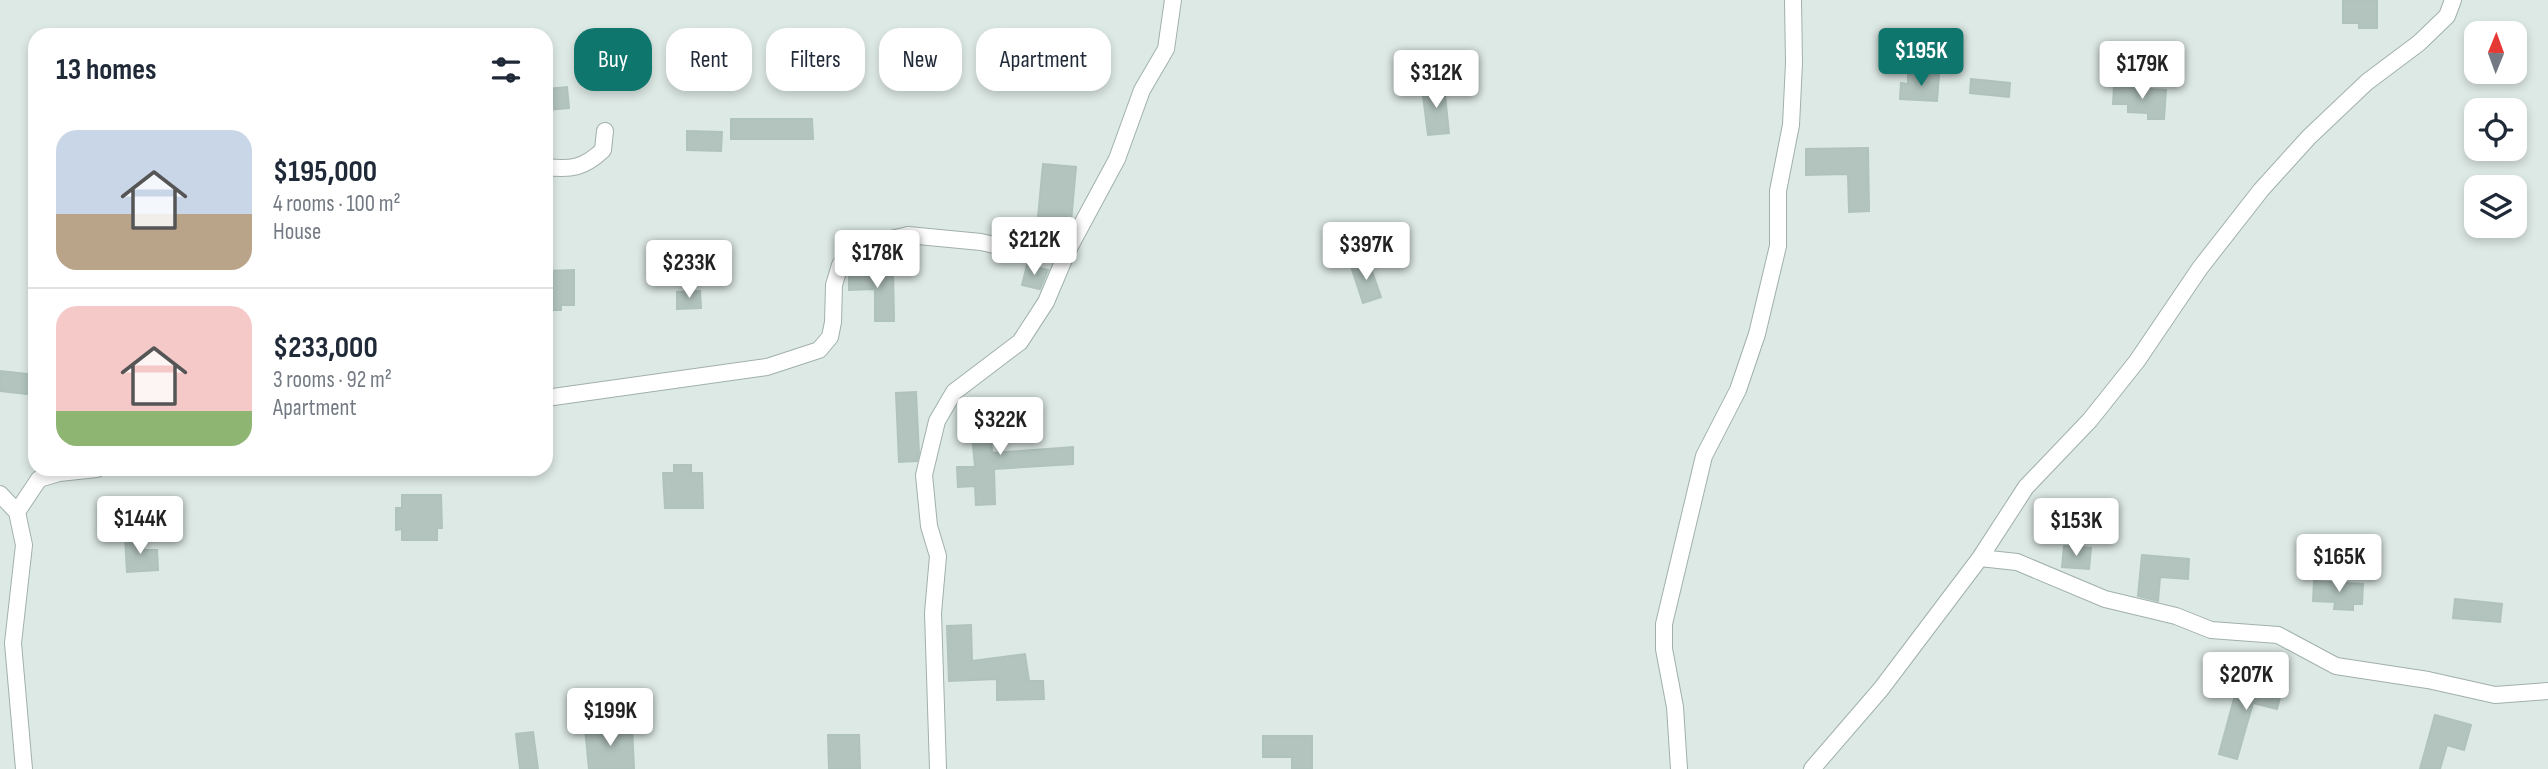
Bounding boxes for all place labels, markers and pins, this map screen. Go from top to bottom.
pin: $195K [1872,28,1970,88]
pin: $179K [2093,42,2191,101]
pin: $312K [1387,50,1485,110]
pin: $212K [985,218,1083,277]
pin: $397K [1317,222,1415,282]
pin: $178K [828,230,926,290]
pin: $233K [640,240,738,300]
pin: $322K [951,398,1049,457]
pin: $144K [91,496,189,556]
pin: $153K [2027,498,2125,558]
pin: $165K [2290,534,2388,594]
pin: $207K [2197,652,2295,712]
pin: $199K [561,688,659,748]

